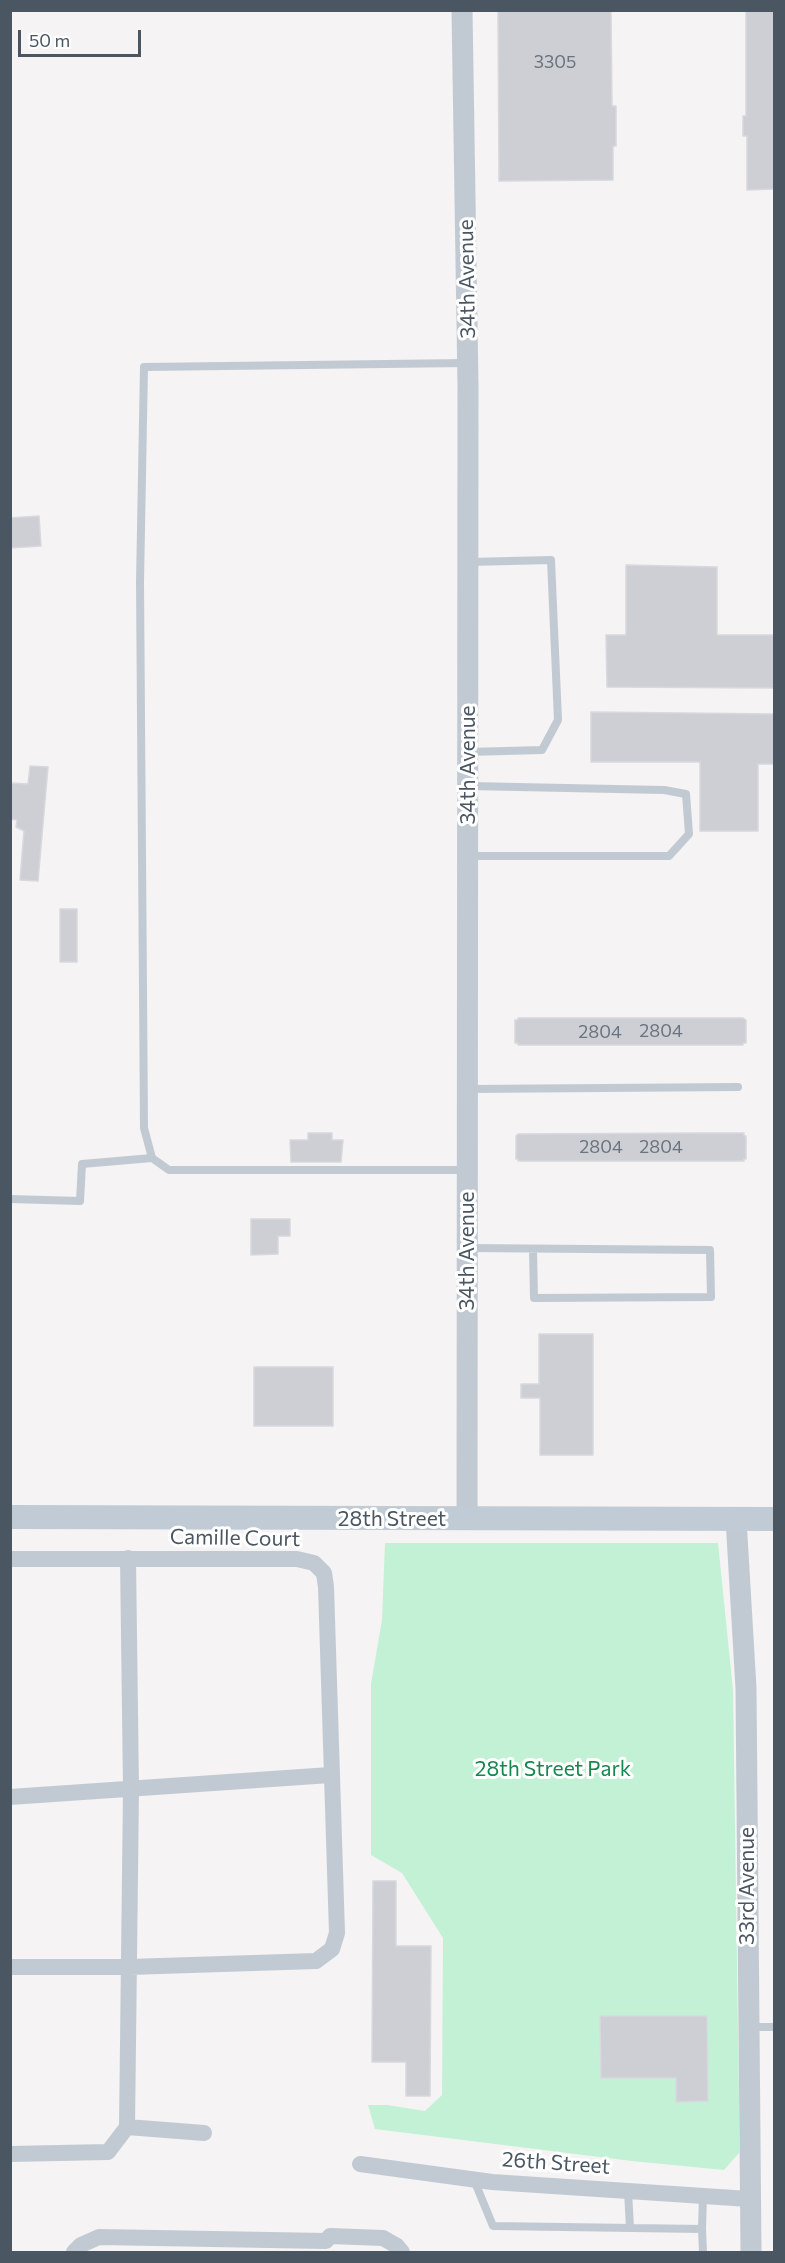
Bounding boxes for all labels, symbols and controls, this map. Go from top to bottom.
scale bar [21,18,144,56]
text: 50 m [29,29,70,51]
house number: 3305 [534,51,576,73]
street label: 34th Avenue [453,219,481,339]
street label: 34th Avenue [455,705,481,825]
house number: 2804 [639,1020,683,1042]
house number: 2804 [578,1021,622,1043]
house number: 2804 [579,1136,623,1158]
house number: 2804 [639,1136,683,1158]
street label: 34th Avenue [454,1191,480,1311]
street label: 28th Street [338,1506,446,1532]
street label: Camille Court [170,1524,300,1552]
park label: 28th Street Park [475,1756,631,1782]
street label: 33rd Avenue [734,1827,760,1945]
street label: 26th Street [501,2147,611,2179]

